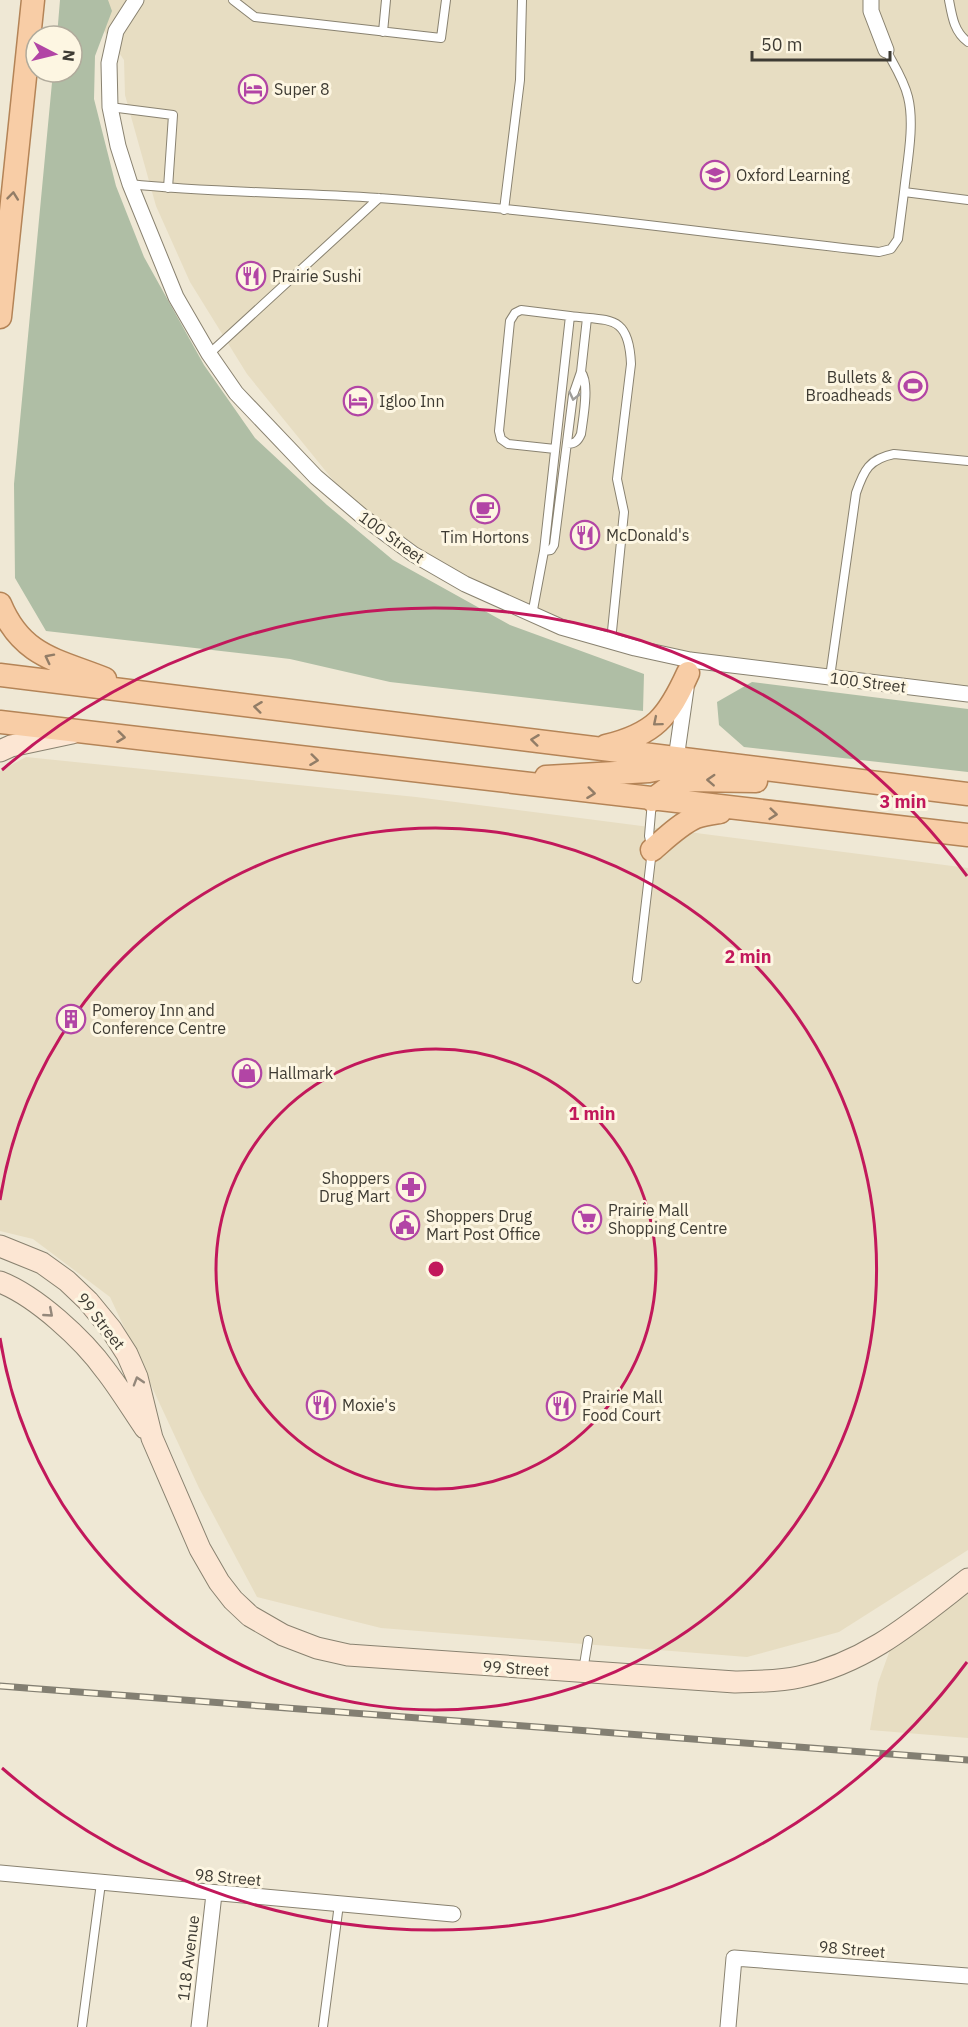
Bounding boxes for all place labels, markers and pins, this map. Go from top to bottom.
hotel icon: Super 8 [237,73,269,105]
place label: Super 8 [274,79,330,99]
school or university icon: Oxford Learning [699,159,731,191]
place label: Oxford Learning [736,165,851,185]
restaurant icon: Prairie Sushi [235,260,267,292]
place label: Prairie Sushi [272,266,362,286]
place label: Bullets & Broadheads [805,367,892,405]
sports icon: Bullets & Broadheads [897,370,929,402]
hotel icon: Igloo Inn [342,385,374,417]
place label: Igloo Inn [379,391,444,411]
cafe icon: Tim Hortons [469,493,501,525]
restaurant icon: McDonald's [569,519,601,551]
place label: McDonald's [606,525,690,545]
place label: Tim Hortons [441,527,529,547]
place label: Pomeroy Inn and Conference Centre [92,1000,226,1038]
building icon: Pomeroy Inn and Conference Centre [55,1003,87,1035]
shop icon: Hallmark [231,1057,263,1089]
place label: Hallmark [268,1063,334,1083]
place label: Shoppers Drug Mart [319,1168,390,1206]
pharmacy icon: Shoppers Drug Mart [395,1171,427,1203]
place label: Prairie Mall Shopping Centre [608,1200,727,1238]
supermarket icon: Prairie Mall Shopping Centre [571,1203,603,1235]
place label: Shoppers Drug Mart Post Office [426,1206,541,1244]
public building icon: Shoppers Drug Mart Post Office [389,1209,421,1241]
centre of rings [426,1259,446,1279]
place label: Prairie Mall Food Court [582,1387,662,1425]
restaurant icon: Moxie's [305,1389,337,1421]
restaurant icon: Prairie Mall Food Court [545,1390,577,1422]
place label: Moxie's [342,1395,396,1415]

